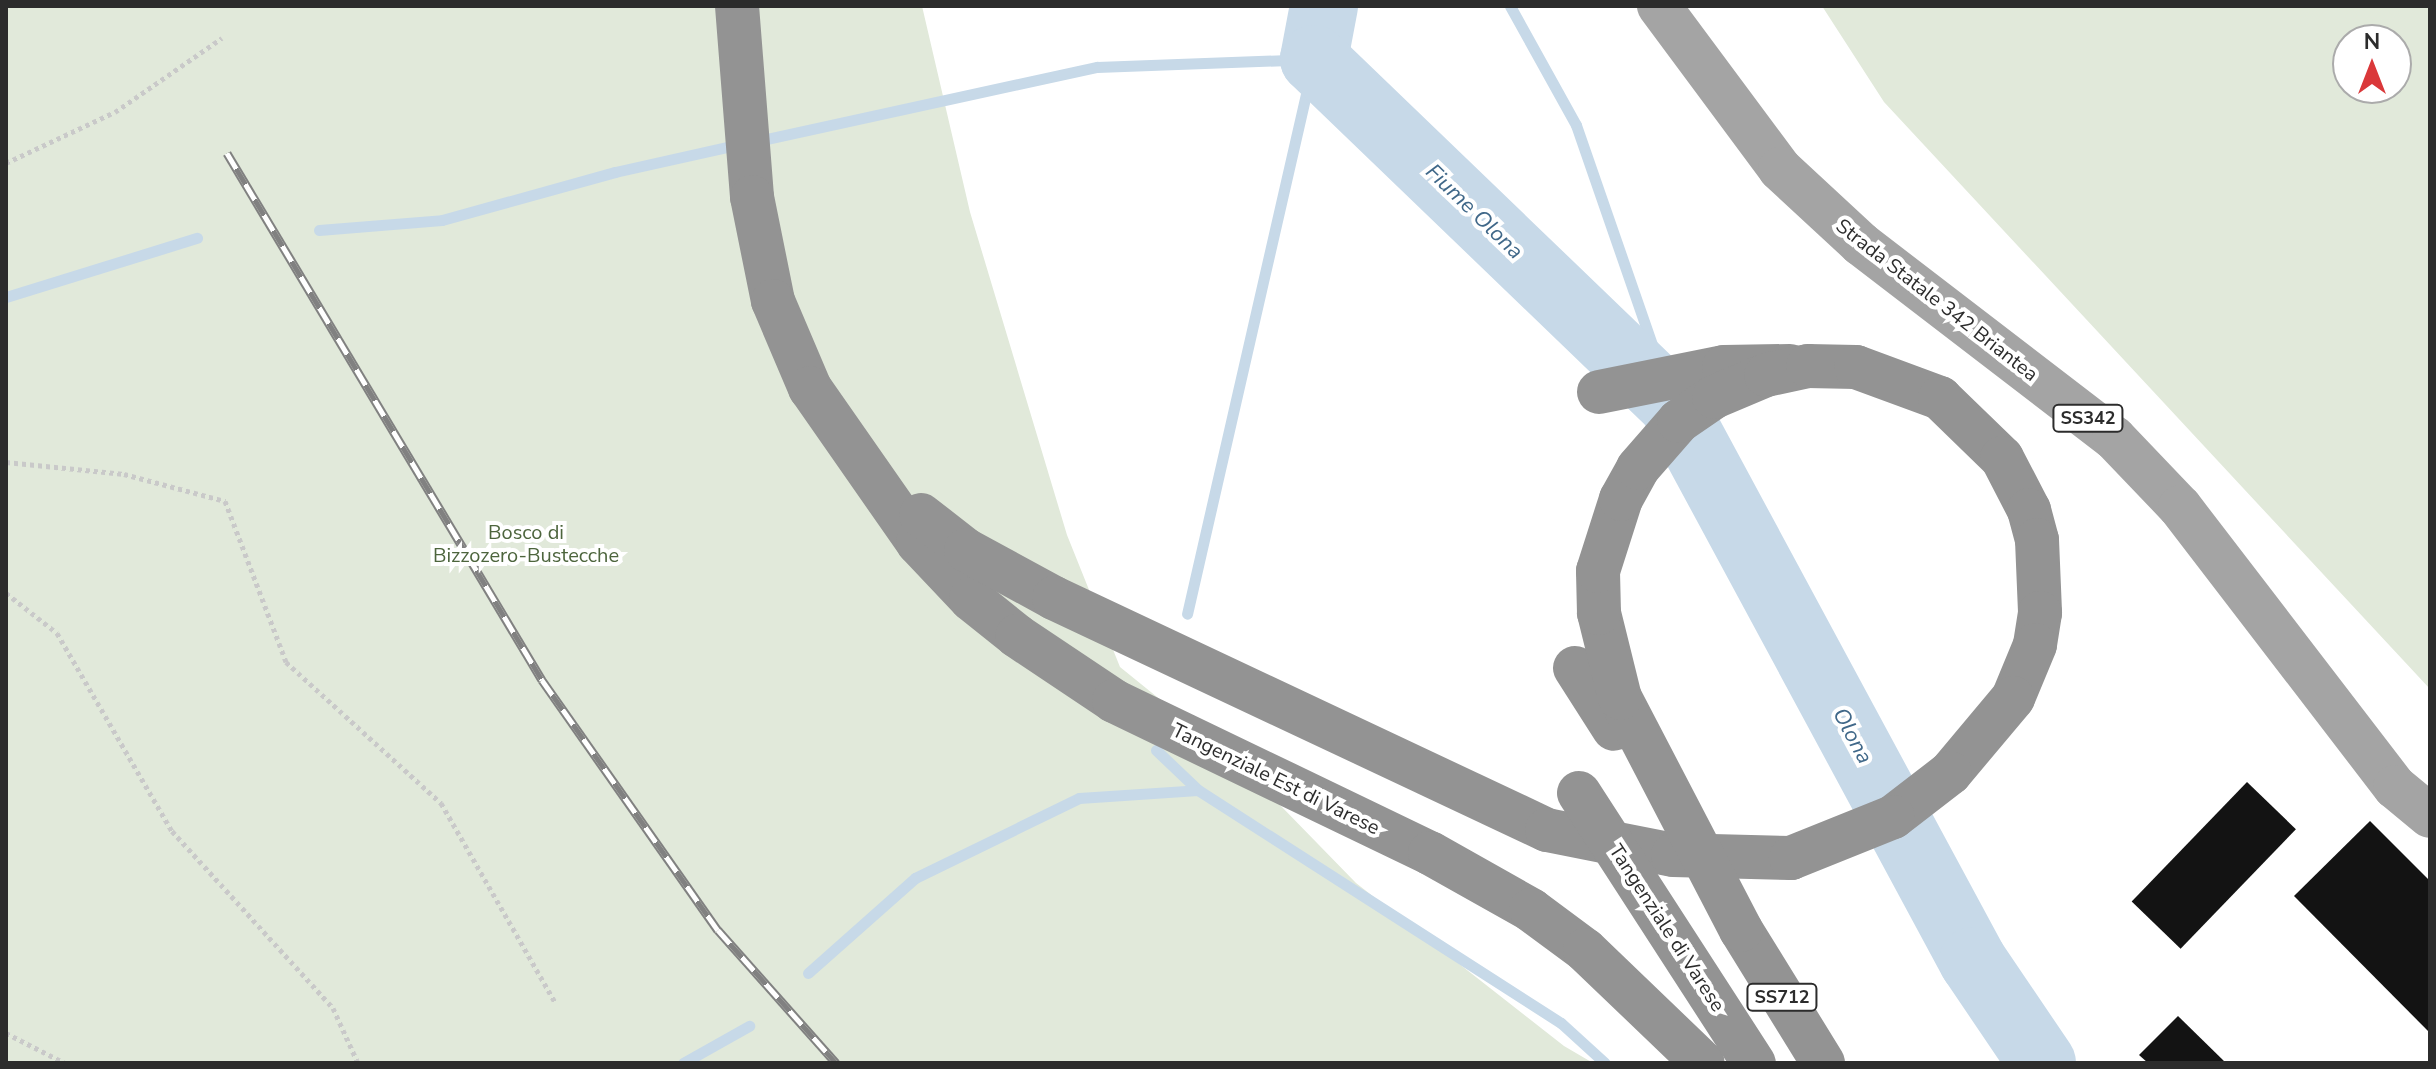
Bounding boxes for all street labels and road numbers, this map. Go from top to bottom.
street label: Strada Statale 342 Briantea [1831,214,2043,386]
road number: SS342 [2052,404,2124,432]
street label: Tangenziale Est di Varese [1168,718,1384,840]
street label: Tangenziale di Varese [1604,840,1730,1016]
road number: SS712 [1746,983,1818,1011]

